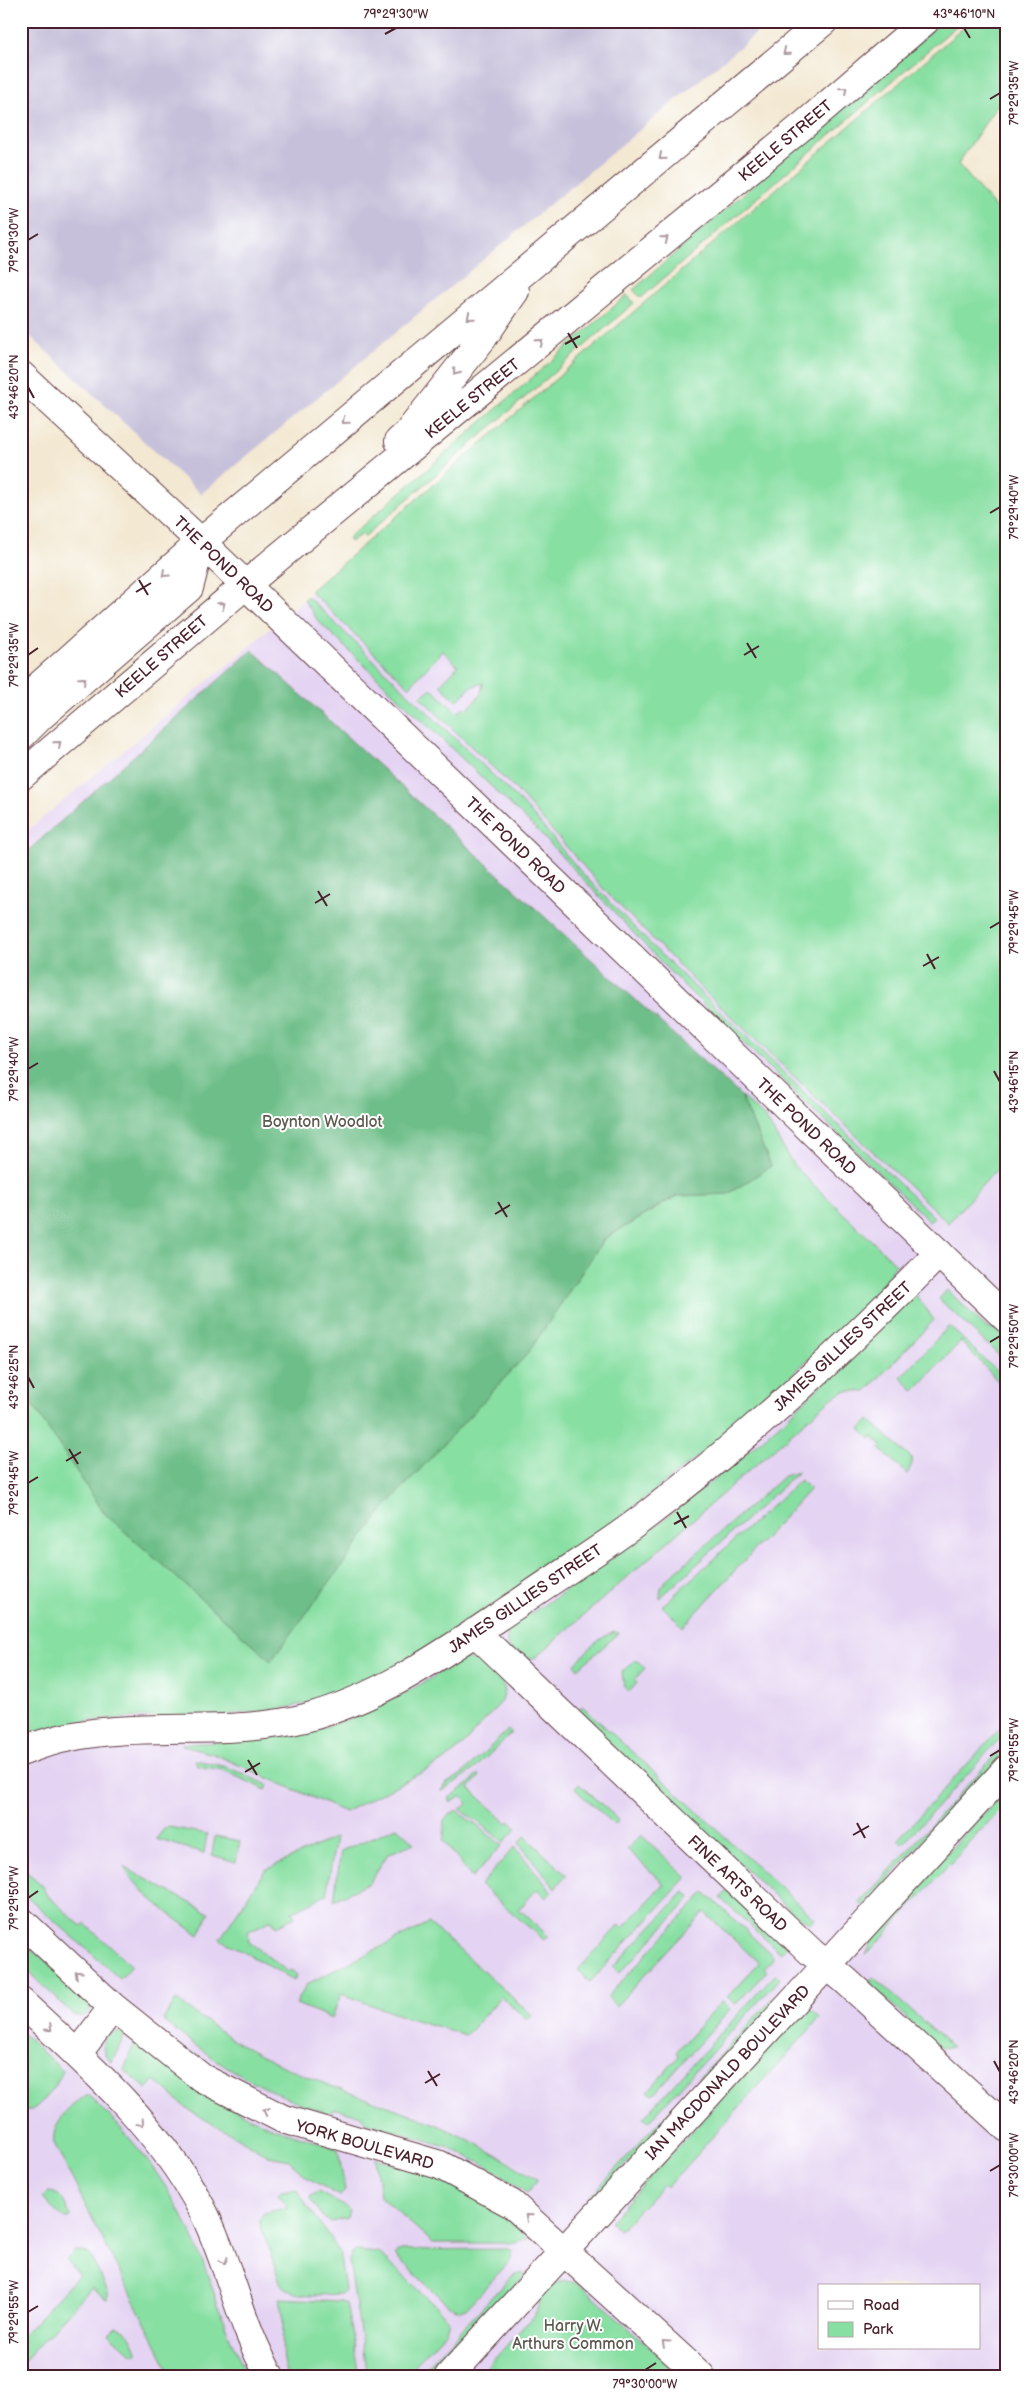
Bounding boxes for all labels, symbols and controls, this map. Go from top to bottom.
text: 79°29'30"W [364,7,429,22]
text: 43°46'10"N [933,7,995,22]
one-way arrow [783,47,792,56]
text: 79°29'35"W [1007,61,1022,125]
one-way arrow [839,87,848,96]
street label: KEELE STREET [735,96,837,186]
one-way arrow [658,151,667,160]
text: 79°29'30"W [7,207,22,272]
one-way arrow [660,235,669,244]
one-way arrow [467,311,476,320]
one-way arrow [534,340,543,348]
text: 43°46'20"N [7,355,22,419]
street label: KEELE STREET [422,355,524,443]
one-way arrow [453,366,461,375]
one-way arrow [342,416,351,425]
text: 79°29'40"W [1007,475,1022,539]
street label: THE POND ROAD [169,513,277,617]
one-way arrow [161,568,170,577]
one-way arrow [216,602,225,610]
street label: KEELE STREET [112,612,212,702]
text: 79°29'35"W [7,623,22,687]
one-way arrow [77,677,86,685]
one-way arrow [53,741,62,750]
street label: THE POND ROAD [461,794,569,898]
text: 79°29'45"W [1007,890,1022,954]
text: 79°29'40"W [7,1037,22,1101]
text: 43°46'15"N [1007,1051,1022,1113]
street label: THE POND ROAD [752,1075,860,1179]
park label: Boynton Woodlot [262,1113,382,1132]
street label: JAMES GILLIES STREET [770,1278,916,1416]
text: 79°29'50"W [1007,1304,1022,1368]
text: 43°46'25"N [7,1345,22,1409]
text: 79°29'45"W [7,1451,22,1515]
street label: JAMES GILLIES STREET [445,1540,607,1658]
text: 79°29'55"W [1007,1718,1022,1782]
street label: FINE ARTS ROAD [683,1832,791,1936]
text: 79°29'50"W [7,1866,22,1930]
one-way arrow [74,1971,83,1980]
street label: IAN MACDONALD BOULEVARD [642,1982,814,2164]
one-way arrow [44,2022,53,2031]
text: 43°46'20"N [1007,2040,1022,2104]
one-way arrow [262,2107,271,2117]
street label: YORK BOULEVARD [292,2116,436,2174]
one-way arrow [135,2117,144,2126]
text: 79°30'00"W [1007,2132,1022,2198]
one-way arrow [524,2214,533,2223]
one-way arrow [218,2256,228,2265]
text: 79°29'55"W [7,2280,22,2344]
legend [818,2284,980,2350]
text: Road [863,2296,899,2315]
park label: Harry W. Arthurs Common [512,2317,634,2354]
text: Park [863,2320,894,2339]
one-way arrow [662,2340,671,2349]
text: 79°30'00"W [612,2377,678,2392]

